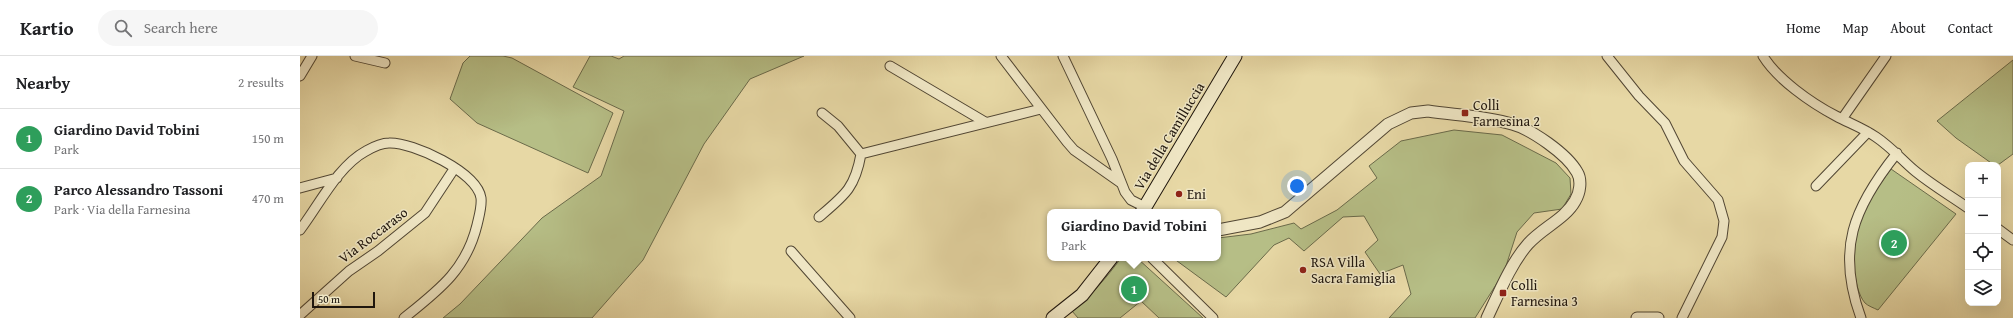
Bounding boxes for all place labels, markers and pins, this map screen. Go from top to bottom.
place label: Colli Farnesina 2 [1473,95,1540,131]
marker: Colli Farnesina 2 [1460,108,1470,118]
place label: Eni [1187,184,1206,204]
marker: Eni [1174,189,1184,199]
pin: 2 [1881,228,1907,258]
place label: RSA Villa Sacra Famiglia [1311,252,1396,288]
marker: RSA Villa Sacra Famiglia [1298,265,1308,275]
pin: 1 [1121,274,1147,304]
place label: Colli Farnesina 3 [1511,275,1578,311]
marker: Colli Farnesina 3 [1498,288,1508,298]

